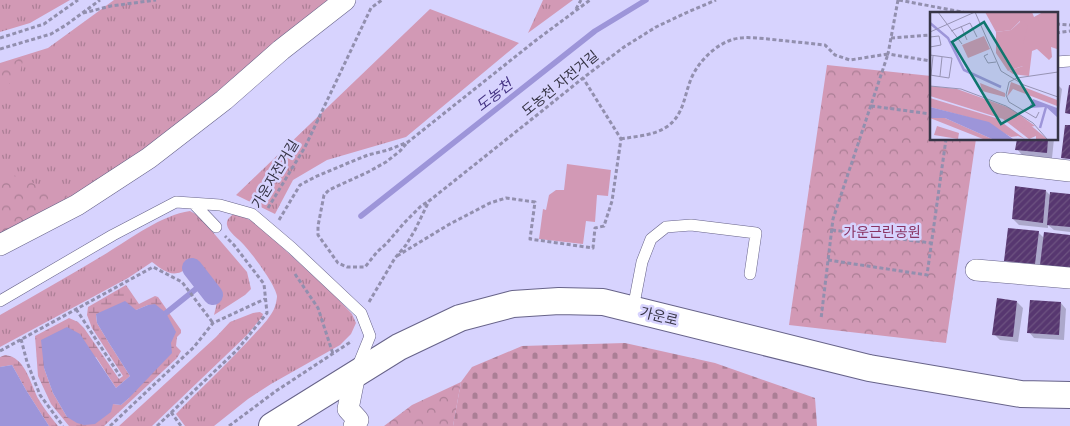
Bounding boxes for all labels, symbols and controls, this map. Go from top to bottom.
inset map [930,12,1058,140]
street label: 도농천 자전거길 [518,46,602,120]
water label: 도농천 [472,73,518,115]
street label: 가운자전거길 [247,136,303,212]
park label: 가운근린공원 [843,223,921,241]
street label: 가운로 [638,303,680,329]

